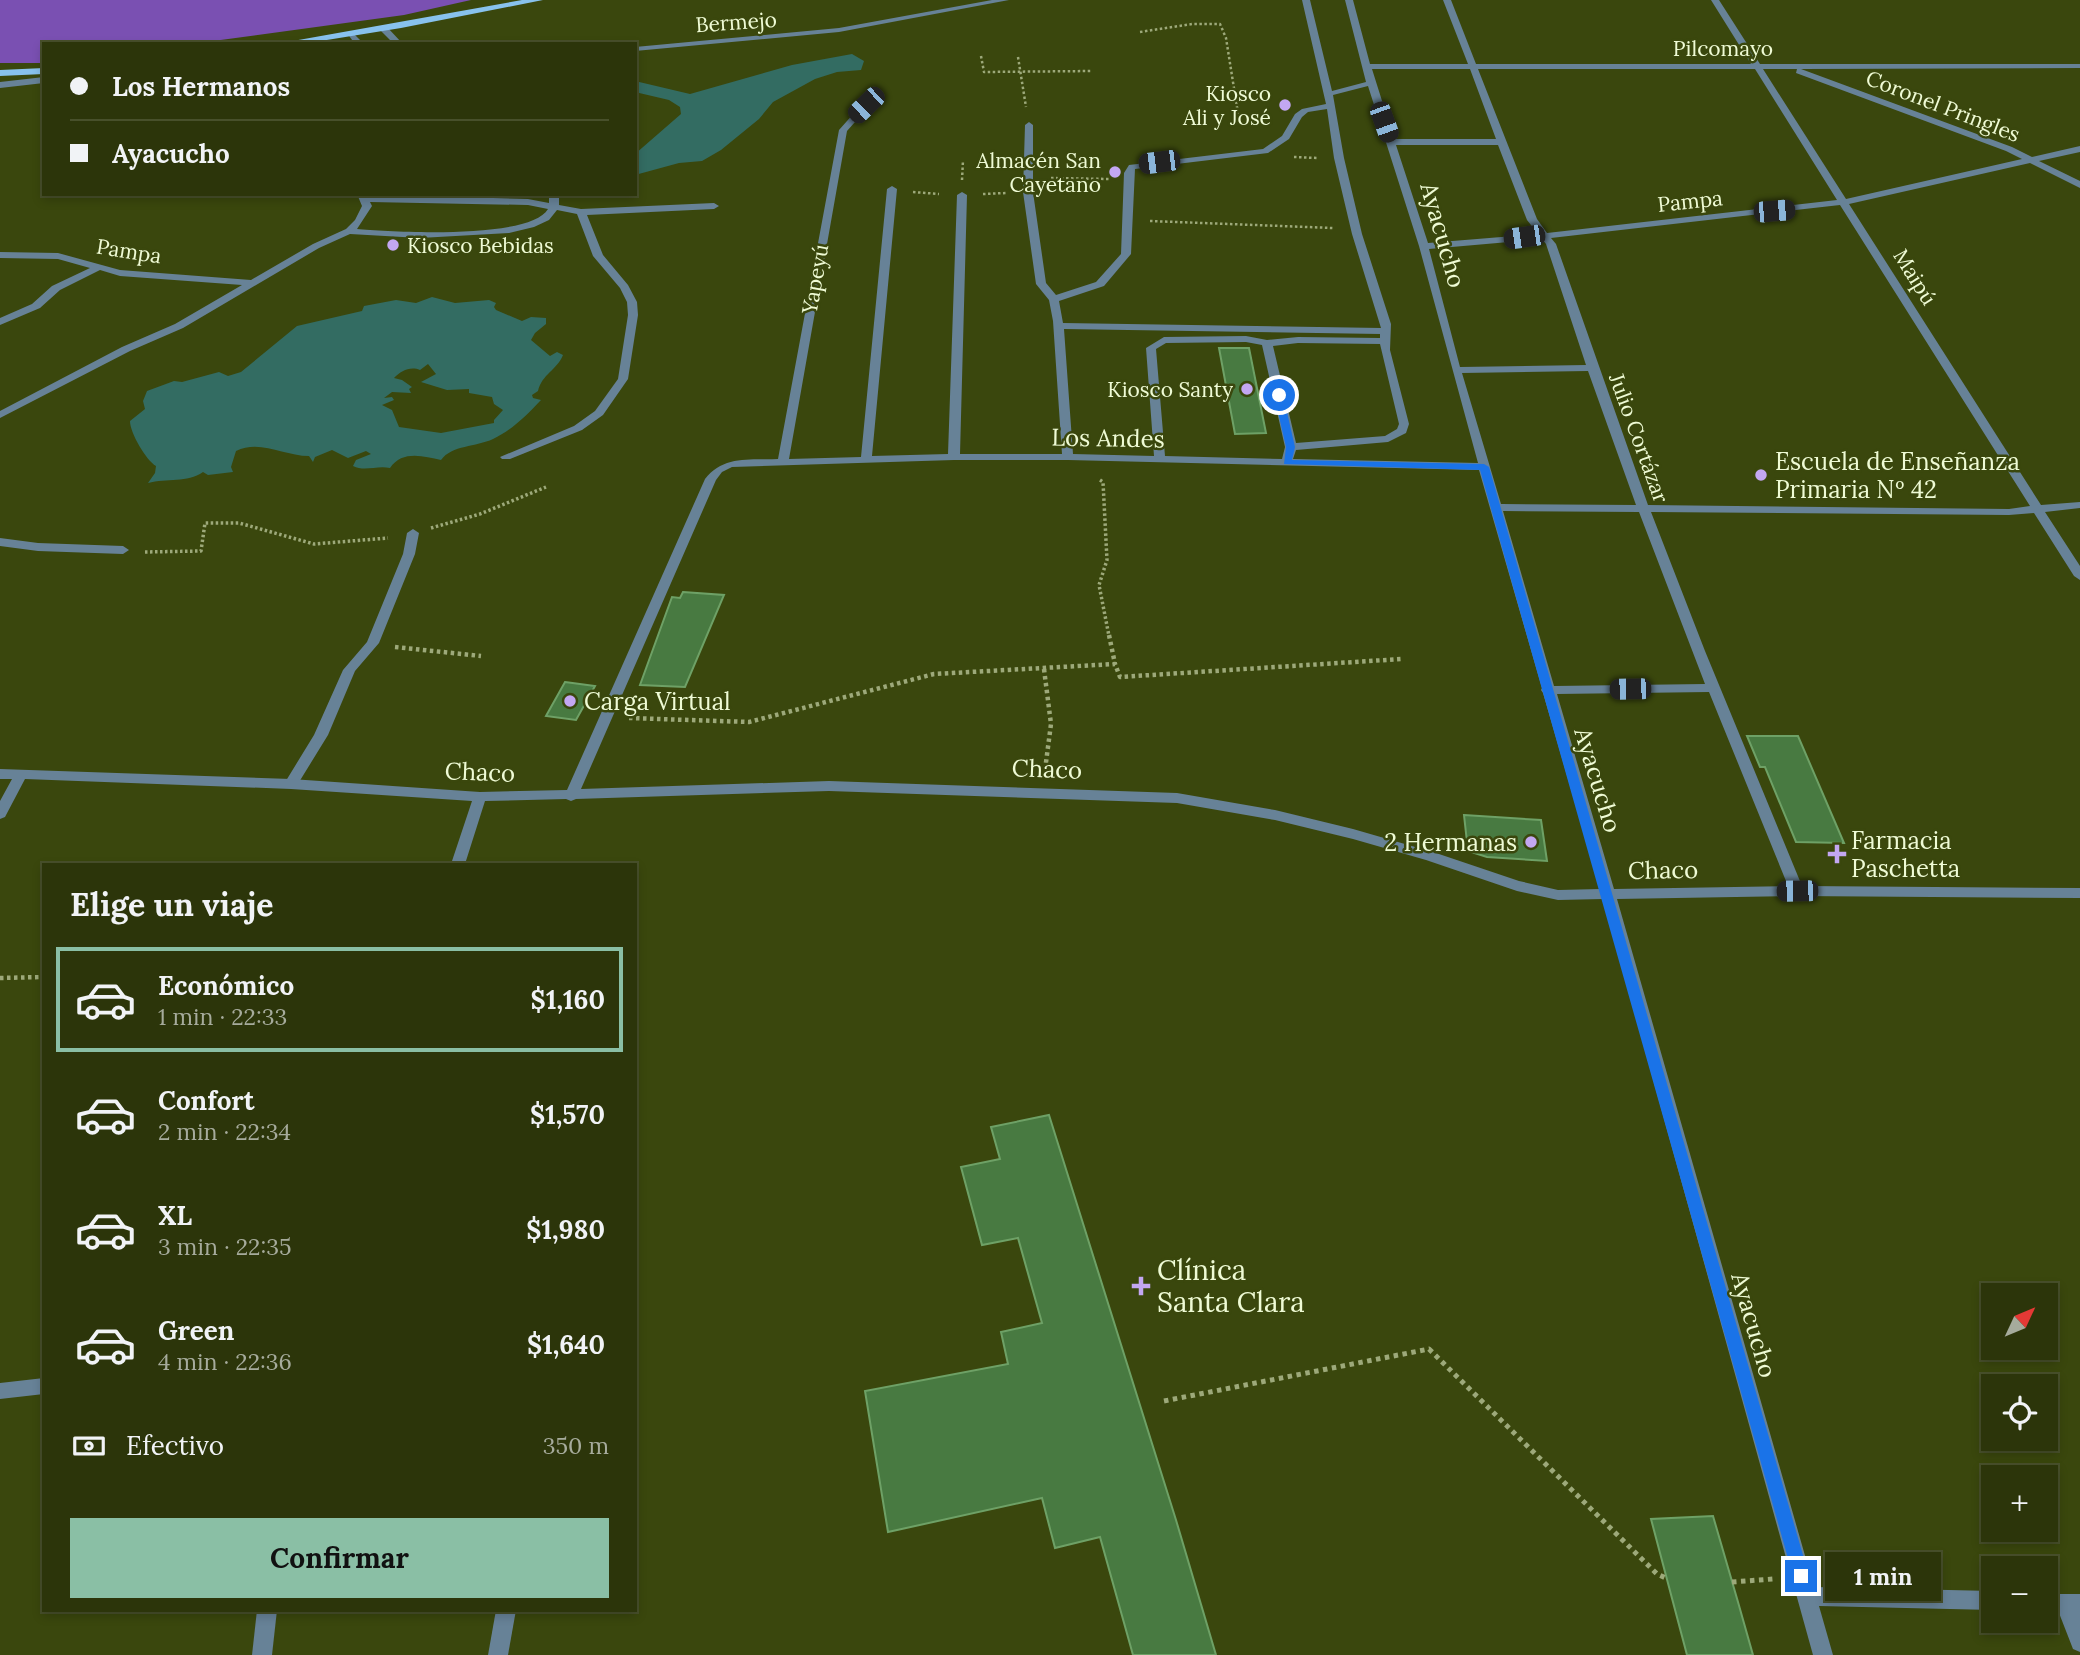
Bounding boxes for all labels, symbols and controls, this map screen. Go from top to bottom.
street label: Bermejo [694,6,778,38]
street label: Pilcomayo [1673,35,1773,62]
street label: Coronel Pringles [1862,64,2024,148]
text: Los Hermanos [112,70,290,103]
place label: Kiosco Ali y José [1182,80,1271,131]
car [844,83,889,127]
marker: Kiosco Ali y José [1277,97,1293,113]
car [1367,99,1402,145]
text: Ayacucho [112,137,230,170]
place label: Almacén San Cayetano [975,147,1101,198]
car [1137,149,1182,175]
marker: Almacén San Cayetano [1107,164,1123,180]
street label: Ayacucho [1413,178,1473,291]
street label: Pampa [1656,184,1724,218]
car [1753,199,1796,223]
car [1502,224,1547,250]
place label: Kiosco Bebidas [407,232,554,259]
street label: Pampa [95,233,164,269]
marker: Kiosco Bebidas [385,237,401,253]
street label: Yapeyú [795,242,834,317]
street label: Maipú [1887,244,1943,310]
street label: Julio Cortázar [1603,369,1675,506]
place label: Kiosco Santy [1107,376,1233,403]
route start [1263,379,1295,411]
marker: Kiosco Santy [1239,381,1255,397]
street label: Los Andes [1051,422,1165,454]
place label: Escuela de Enseñanza Primaria Nº 42 [1775,446,2020,505]
marker: Escuela de Enseñanza Primaria Nº 42 [1753,467,1769,483]
car [1609,678,1652,700]
place label: Carga Virtual [584,686,731,717]
marker: Carga Virtual [562,693,578,709]
street label: Ayacucho [1567,723,1629,836]
street label: Chaco [1011,752,1083,786]
street label: Chaco [444,755,516,789]
place label: Farmacia Paschetta [1851,825,1960,884]
place label: 2 Hermanas [1384,827,1517,858]
marker: 2 Hermanas [1523,834,1539,850]
marker: Farmacia Paschetta [1829,846,1845,862]
street label: Chaco [1628,854,1698,886]
car [1776,880,1819,902]
text: Elige un viaje [70,884,274,925]
icon: car [74,968,137,1031]
text: Económico [158,969,294,1002]
text: $1,160 [531,983,605,1016]
text: 1 min · 22:33 [158,1002,287,1031]
icon: car [74,1083,137,1146]
text: Confort [158,1084,255,1117]
text: $1,570 [530,1098,605,1131]
text: 2 min · 22:34 [158,1117,291,1146]
icon: car [74,1198,137,1261]
text: XL [158,1199,192,1232]
text: $1,980 [526,1213,605,1246]
text: 3 min · 22:35 [158,1232,292,1261]
place label: Clínica Santa Clara [1157,1252,1305,1320]
street label: Ayacucho [1724,1268,1784,1381]
marker: Clínica Santa Clara [1131,1276,1151,1296]
north arrow [1981,1283,2058,1360]
map controls [1981,1283,2058,1633]
icon: car [74,1313,137,1376]
text: Green [158,1314,234,1347]
text: $1,640 [527,1328,605,1361]
text: 4 min · 22:36 [158,1347,292,1376]
button: locate [1981,1374,2058,1451]
icon: cash [70,1427,108,1465]
text: Efectivo [126,1429,224,1462]
text: 350 m [543,1431,609,1460]
button: + [1981,1465,2058,1542]
button: Confirmar [70,1518,609,1598]
callout: 1 min [1826,1552,1941,1600]
button: − [1981,1556,2058,1633]
route end [1785,1560,1817,1592]
text: 1 min [1854,1562,1912,1591]

